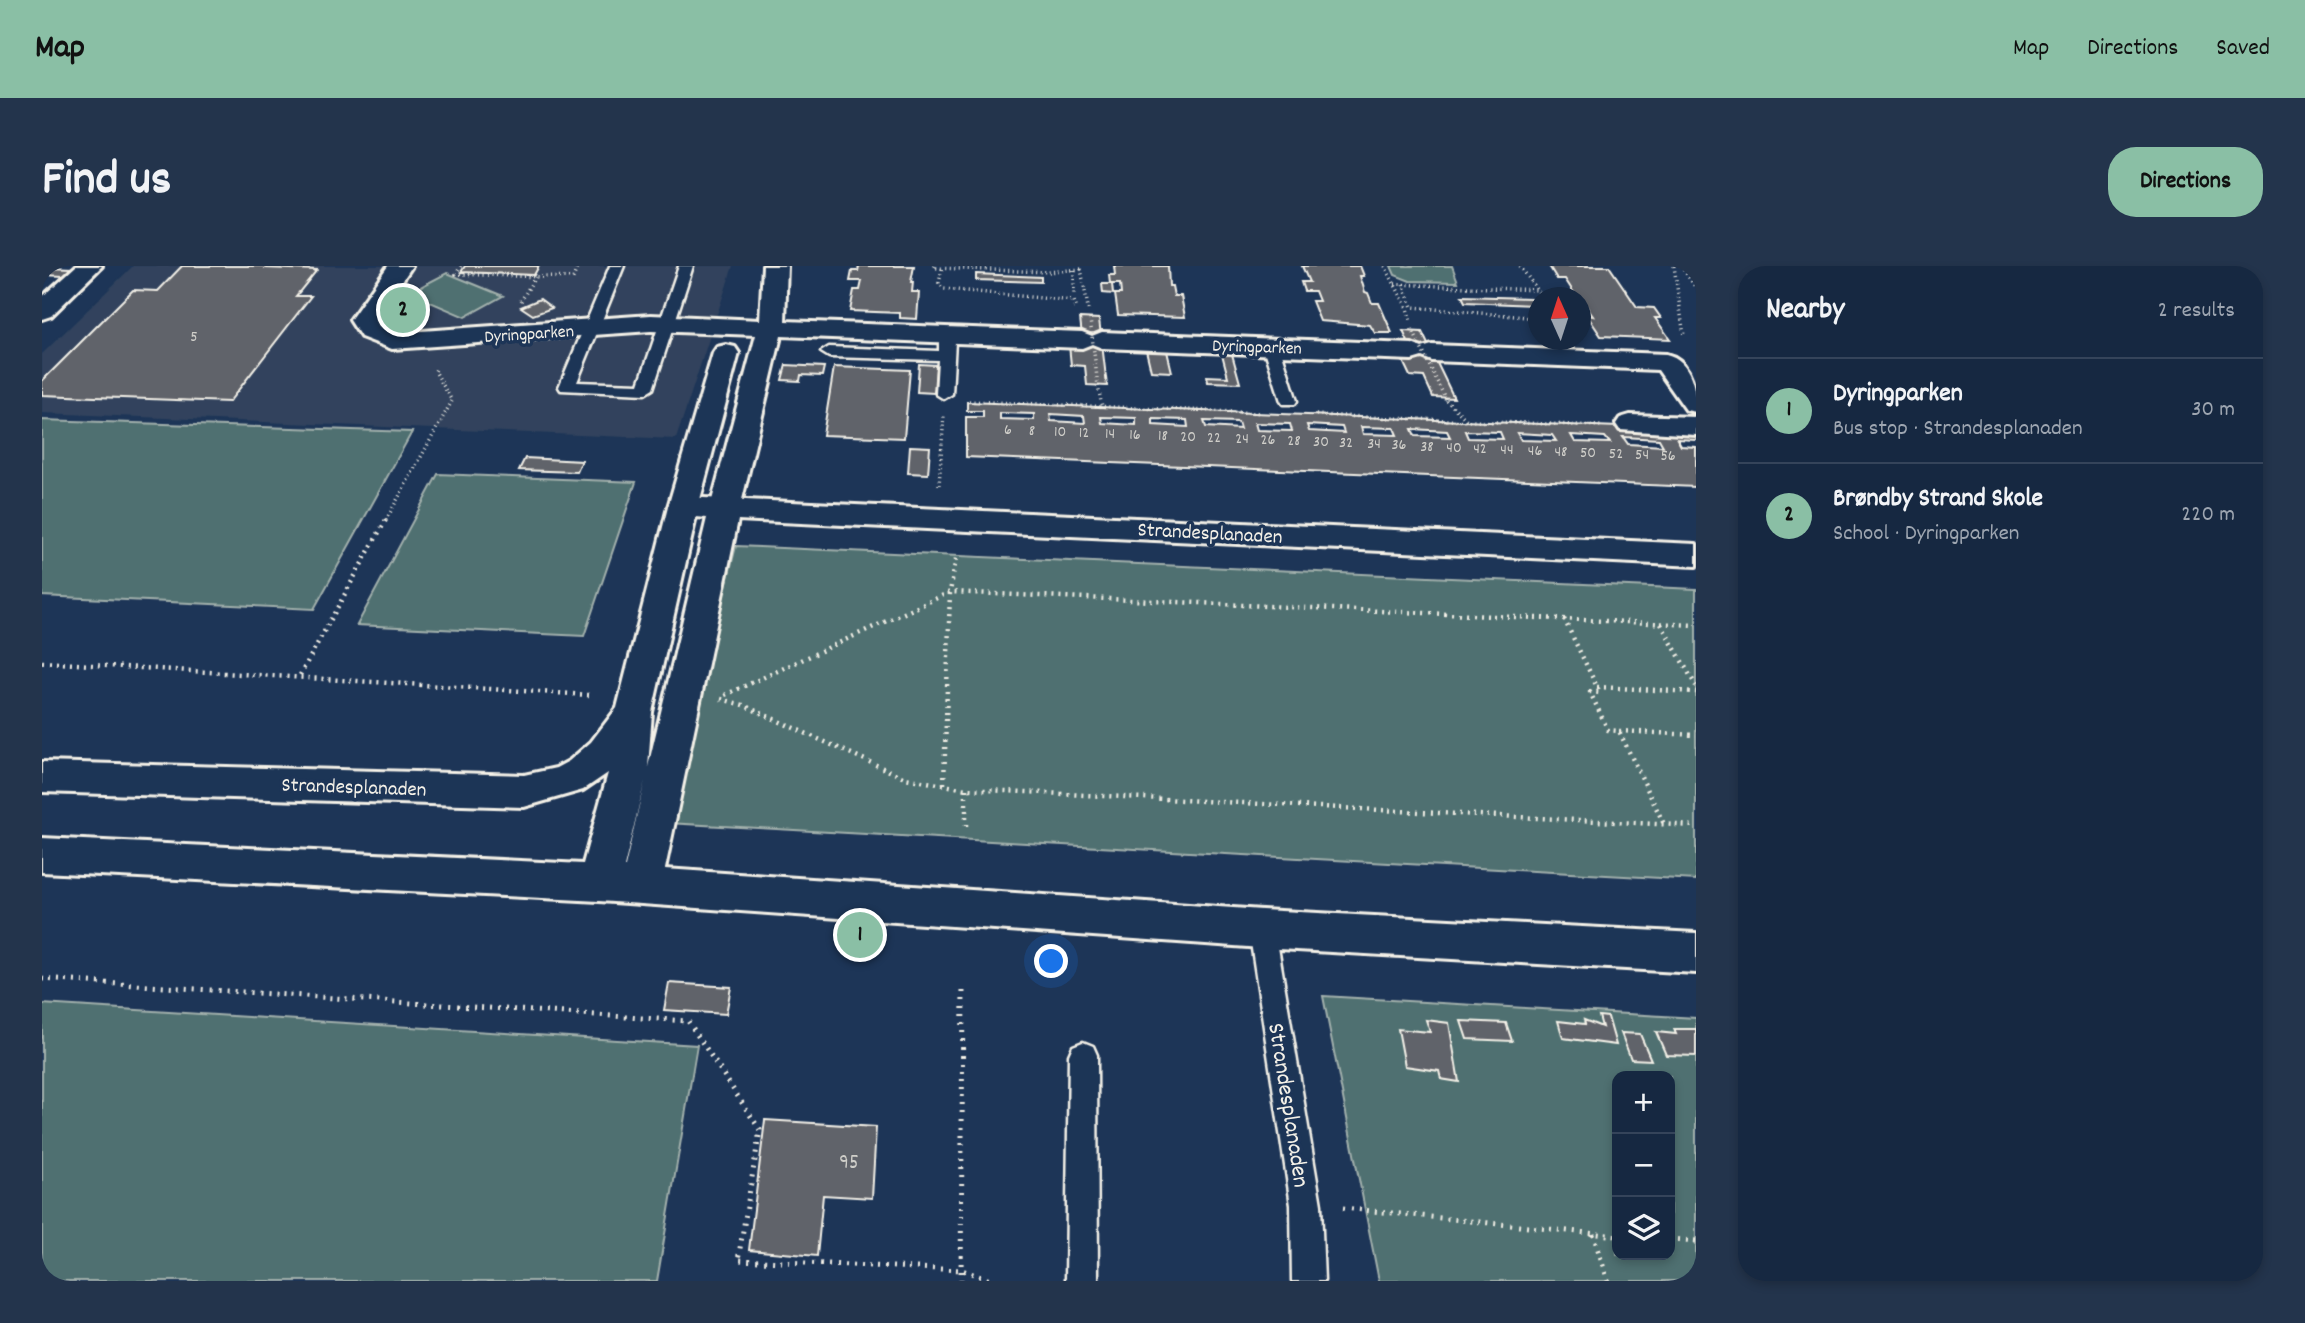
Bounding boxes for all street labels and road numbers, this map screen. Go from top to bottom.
street label: Dyringparken [484,320,575,351]
street label: Dyringparken [1212,334,1302,363]
street label: Strandesplanaden [1137,516,1283,554]
street label: Strandesplanaden [281,771,427,807]
street label: Strandesplanaden [1257,1021,1317,1190]

